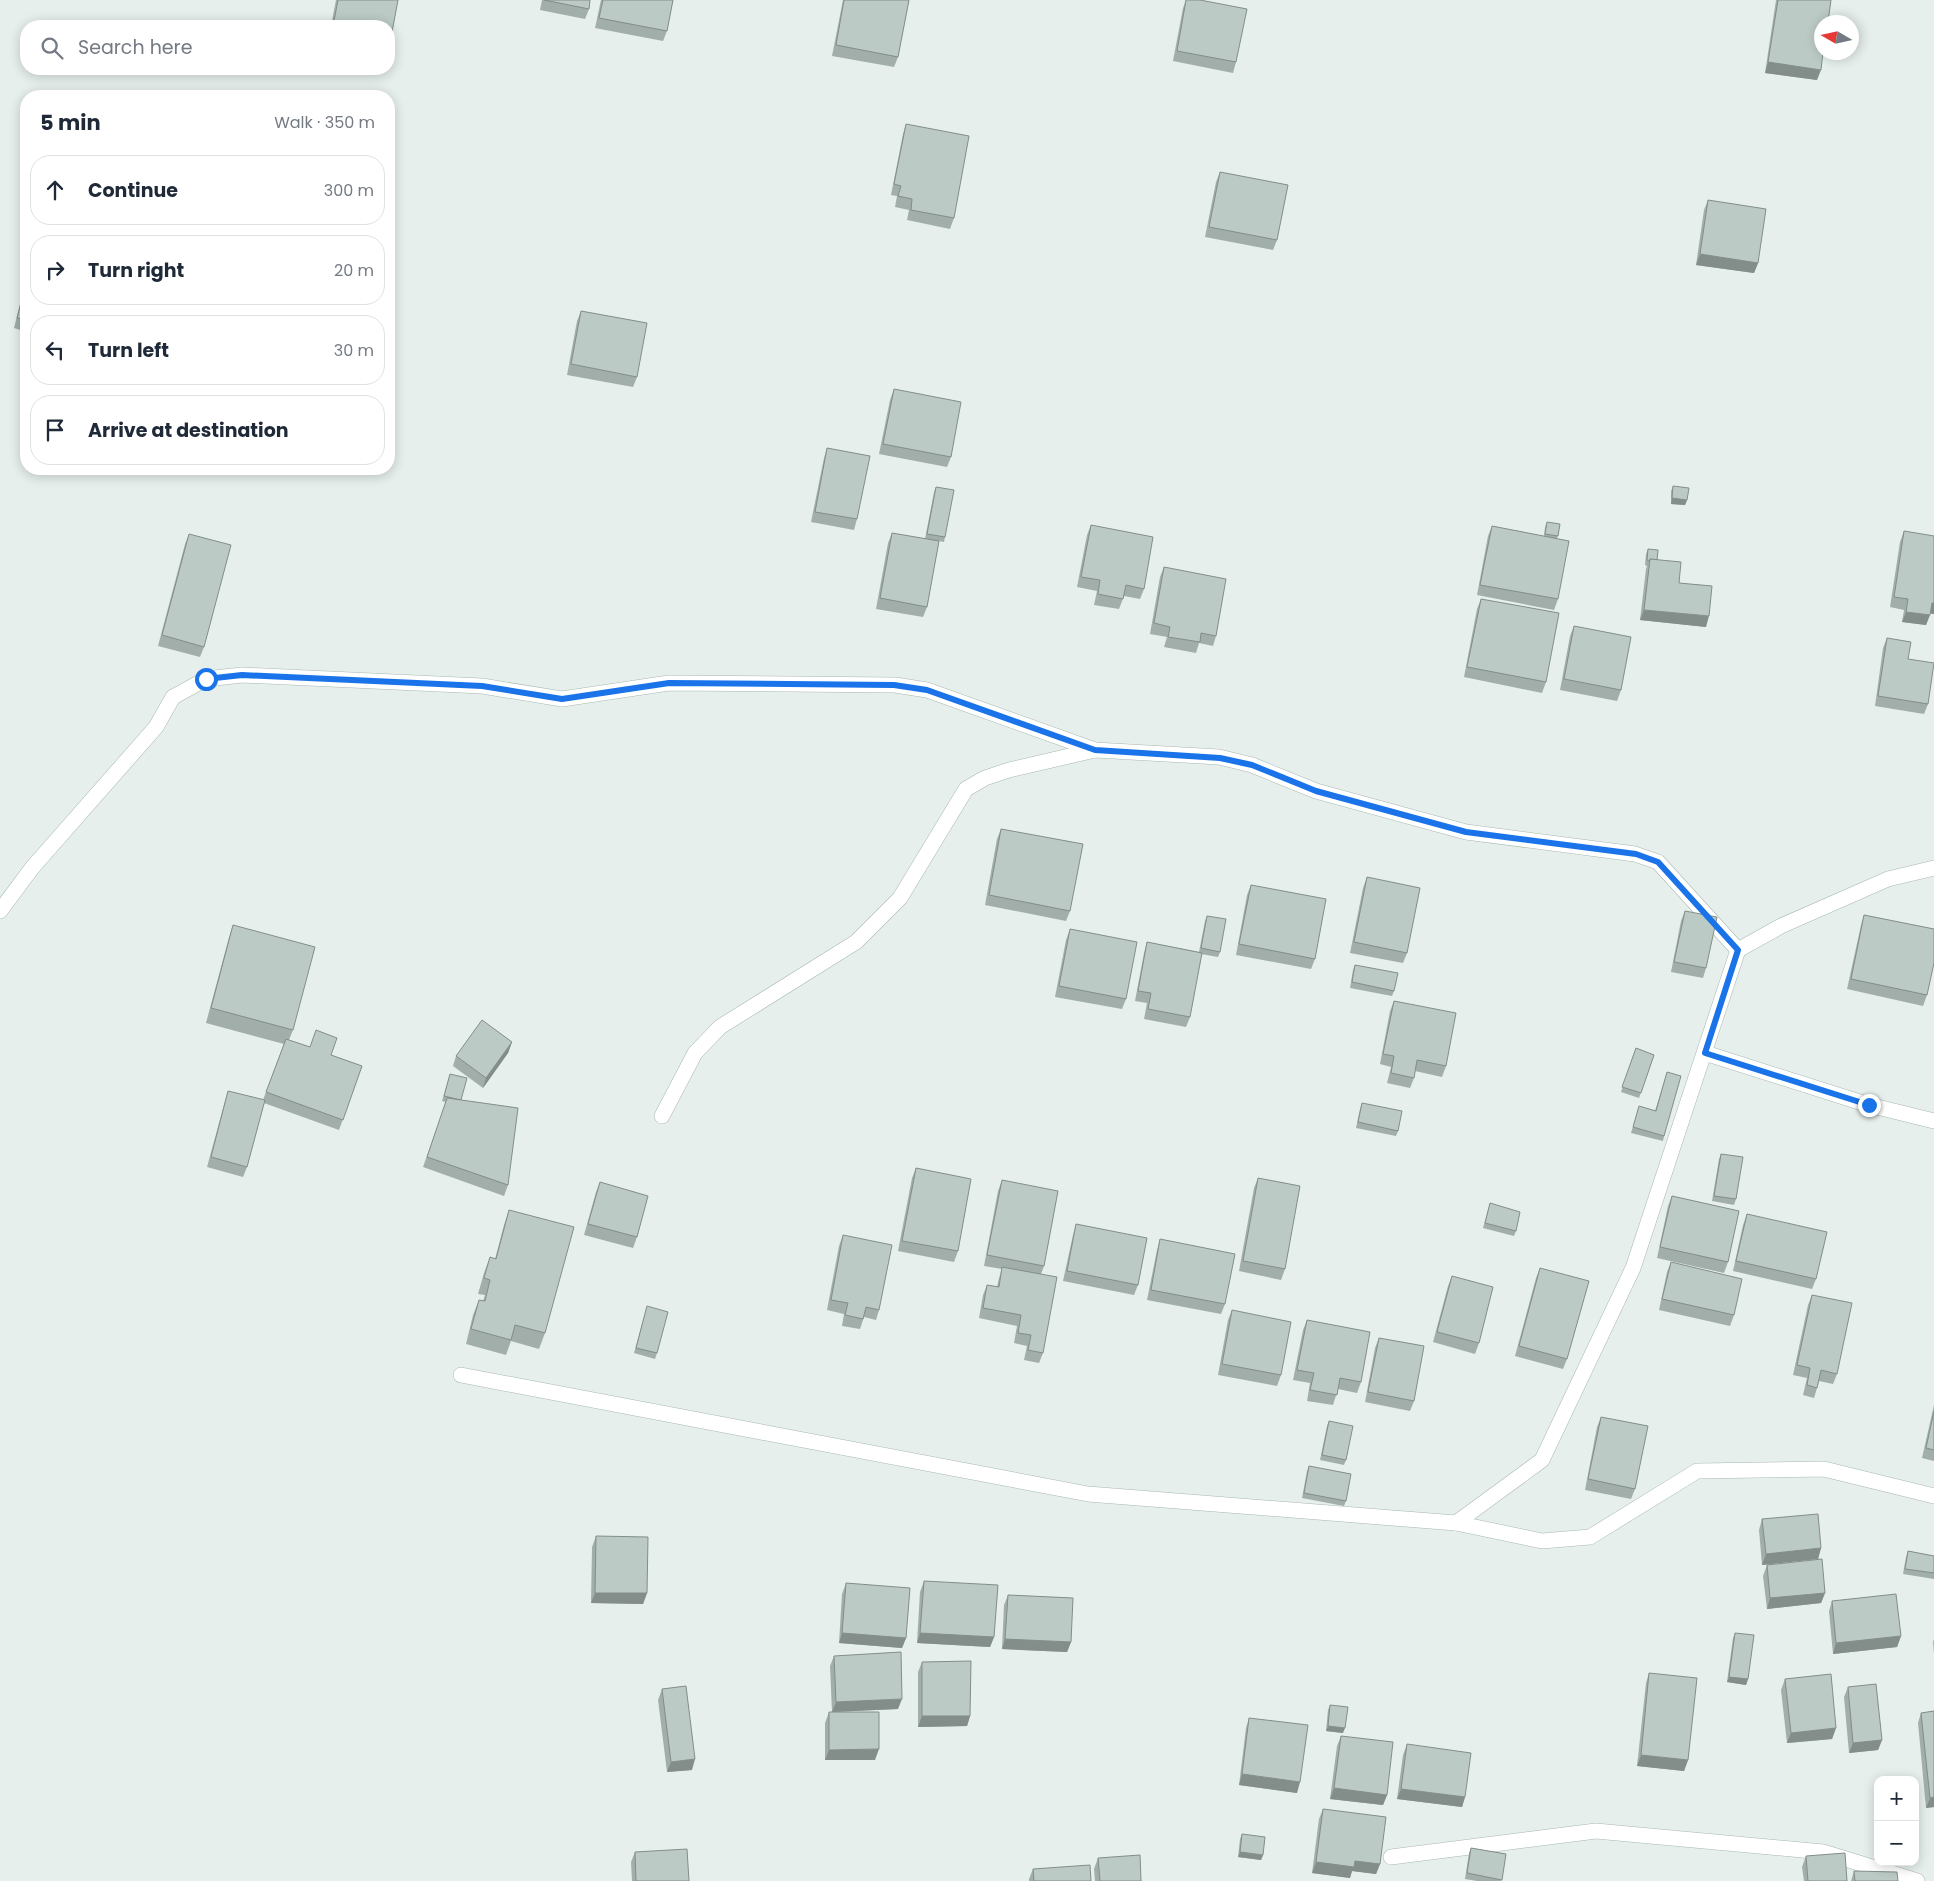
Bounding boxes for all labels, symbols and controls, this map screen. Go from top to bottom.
north arrow [1814,15,1859,60]
search box [20,20,395,75]
icon: search [38,34,66,62]
text: Search here [78,34,192,61]
text: 5 min [40,108,101,137]
text: Walk · 350 m [274,111,375,134]
icon: ahead [41,176,69,204]
text: Continue [88,177,178,204]
text: 300 m [324,179,374,202]
icon: right [41,256,69,284]
text: Turn right [88,257,184,284]
text: 20 m [334,259,374,282]
icon: left [41,336,69,364]
text: Turn left [88,337,169,364]
text: 30 m [334,339,374,362]
icon: arrive [41,416,69,444]
text: Arrive at destination [88,417,289,444]
route start [195,668,218,691]
route end [1858,1094,1881,1117]
map controls [1874,1776,1919,1866]
button: + [1874,1776,1919,1821]
button: − [1874,1821,1919,1866]

